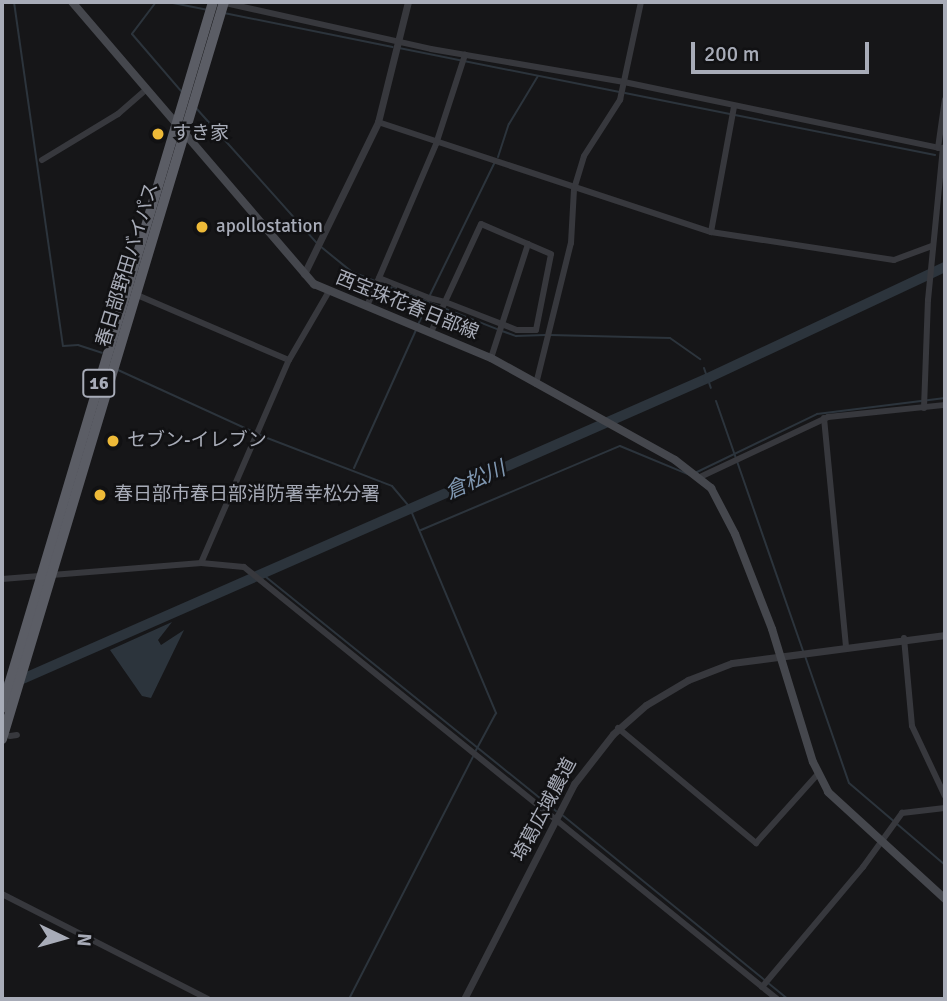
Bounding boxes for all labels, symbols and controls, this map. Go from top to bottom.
scale bar [695,28,874,72]
text: 200 m [704,41,759,67]
place label: すき家 [172,123,229,145]
marker: すき家 [150,126,166,142]
street label: 春日部野田バイパス [92,180,164,350]
place label: apollostation [216,216,323,238]
marker: apollostation [194,219,210,235]
street label: 西宝珠花春日部線 [332,267,482,345]
road number: 16 [82,368,116,398]
place label: セブン-イレブン [127,430,267,452]
marker: セブン-イレブン [105,433,121,449]
water label: 倉松川 [441,456,509,504]
place label: 春日部市春日部消防署幸松分署 [114,484,380,506]
marker: 春日部市春日部消防署幸松分署 [92,487,108,503]
street label: 埼葛広域農道 [508,754,582,866]
north arrow [28,903,98,973]
text: N [71,932,96,947]

